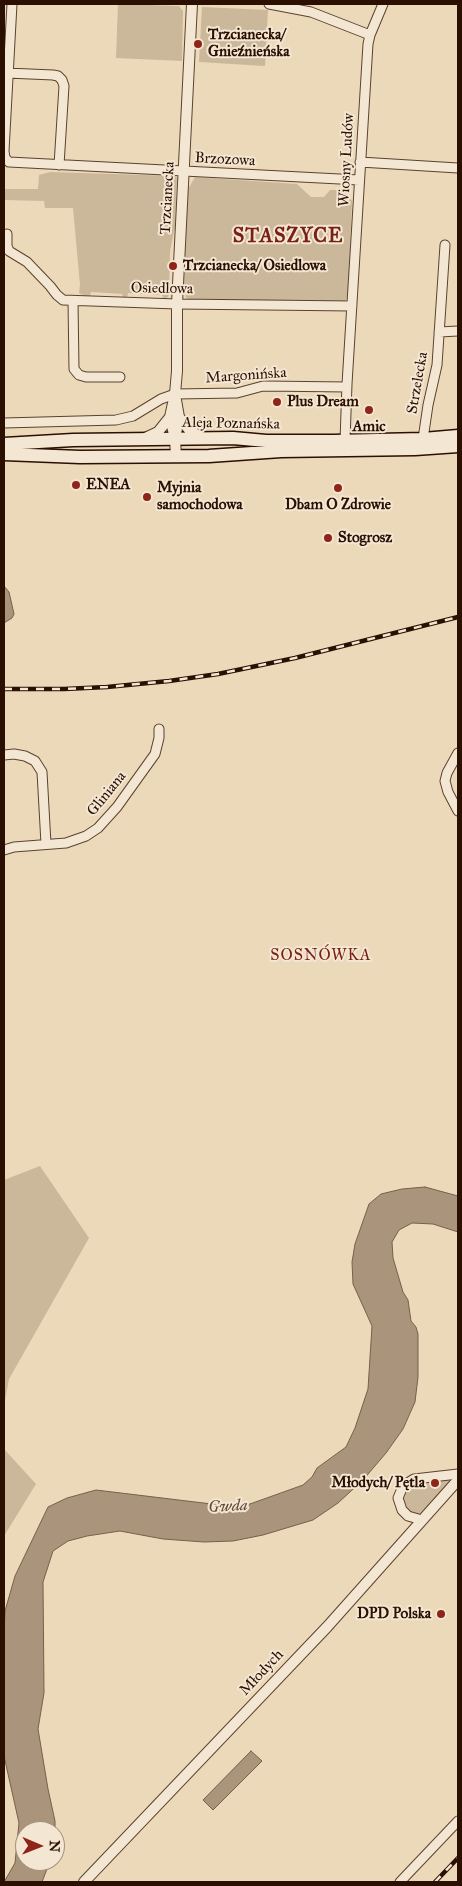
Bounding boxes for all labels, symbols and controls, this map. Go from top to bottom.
place label: Trzcianecka/ Gnieźnieńska [208,26,290,61]
marker: Trzcianecka/ Gnieźnieńska [192,38,204,50]
street label: Wiosny Ludów [336,113,358,207]
street label: Brzozowa [194,149,256,171]
street label: Trzcianecka [157,161,179,235]
district label: STASZYCE [232,225,344,249]
place label: Trzcianecka/ Osiedlowa [183,257,326,275]
marker: Trzcianecka/ Osiedlowa [167,260,179,272]
street label: Osiedlowa [131,279,193,299]
street label: Strzelecka [404,351,432,415]
street label: Margonińska [205,364,287,388]
place label: Plus Dream [287,393,359,411]
marker: Plus Dream [271,396,283,408]
marker: Amic [363,404,375,416]
street label: Aleja Poznańska [182,414,280,434]
place label: Amic [352,418,386,436]
place label: ENEA [86,476,130,494]
marker: ENEA [70,479,82,491]
place label: Myjnia samochodowa [157,479,243,514]
marker: Dbam O Zdrowie [332,482,344,494]
marker: Myjnia samochodowa [141,491,153,503]
place label: Dbam O Zdrowie [285,496,391,514]
place label: Stogrosz [338,529,392,547]
marker: Stogrosz [322,532,334,544]
street label: Gliniana [84,768,130,820]
district label: SOSNÓWKA [269,946,373,966]
place label: Młodych/ Pętla [331,1474,425,1492]
marker: Młodych/ Pętla [429,1477,441,1489]
water label: Gwda [208,1496,248,1518]
place label: DPD Polska [357,1605,431,1623]
marker: DPD Polska [435,1608,447,1620]
street label: Młodych [236,1646,288,1700]
north arrow [15,1821,65,1871]
text: N [46,1840,63,1852]

